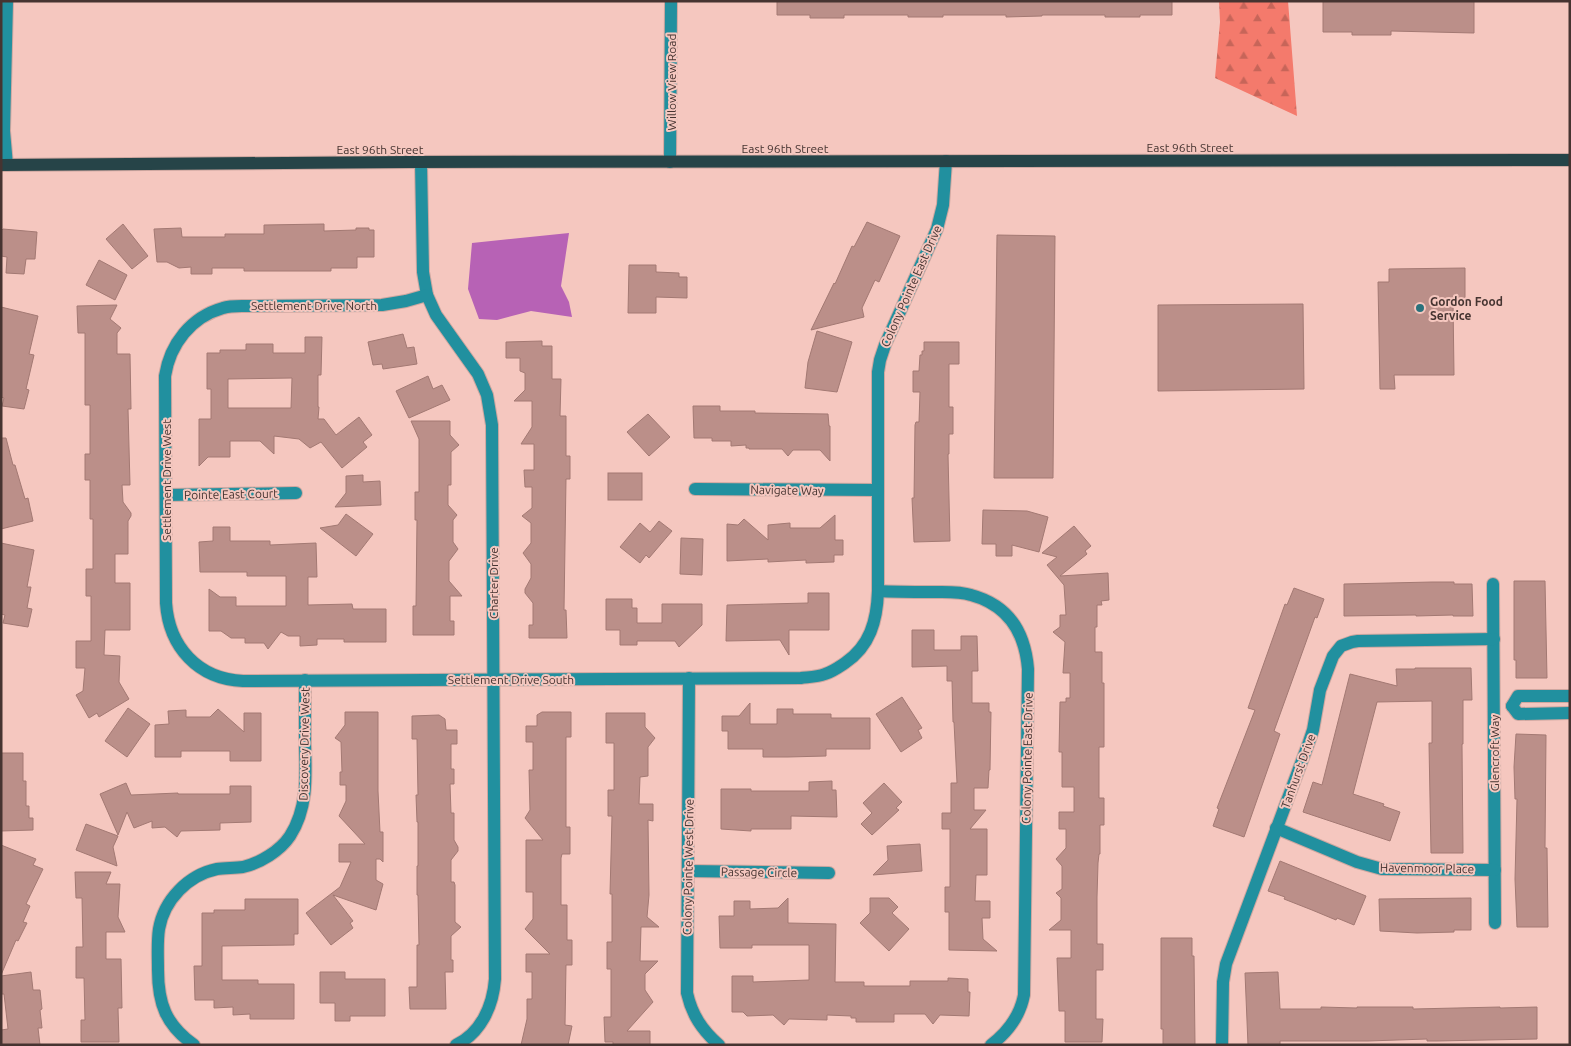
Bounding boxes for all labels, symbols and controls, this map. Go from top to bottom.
street label: Willow View Road [665,34,678,130]
street label: East 96th Street [1147,141,1234,154]
street label: East 96th Street [742,142,829,155]
street label: East 96th Street [337,143,424,156]
street label: Colony Pointe East Drive [878,223,944,349]
place label: Gordon Food Service [1430,295,1503,322]
street label: Settlement Drive North [251,299,377,312]
marker: Gordon Food Service [1414,302,1426,314]
street label: Settlement Drive West [160,419,173,541]
street label: Navigate Way [750,483,824,497]
street label: Pointe East Court [184,487,278,501]
street label: Charter Drive [487,547,500,619]
street label: Settlement Drive South [448,673,574,686]
street label: Discovery Drive West [297,687,311,801]
street label: Colony Pointe East Drive [1019,692,1035,824]
street label: Glencroft Way [1488,715,1501,791]
street label: Tanhurst Drive [1278,732,1318,810]
street label: Colony Pointe West Drive [680,799,696,935]
street label: Havenmoor Place [1380,861,1474,875]
street label: Passage Circle [721,865,797,879]

